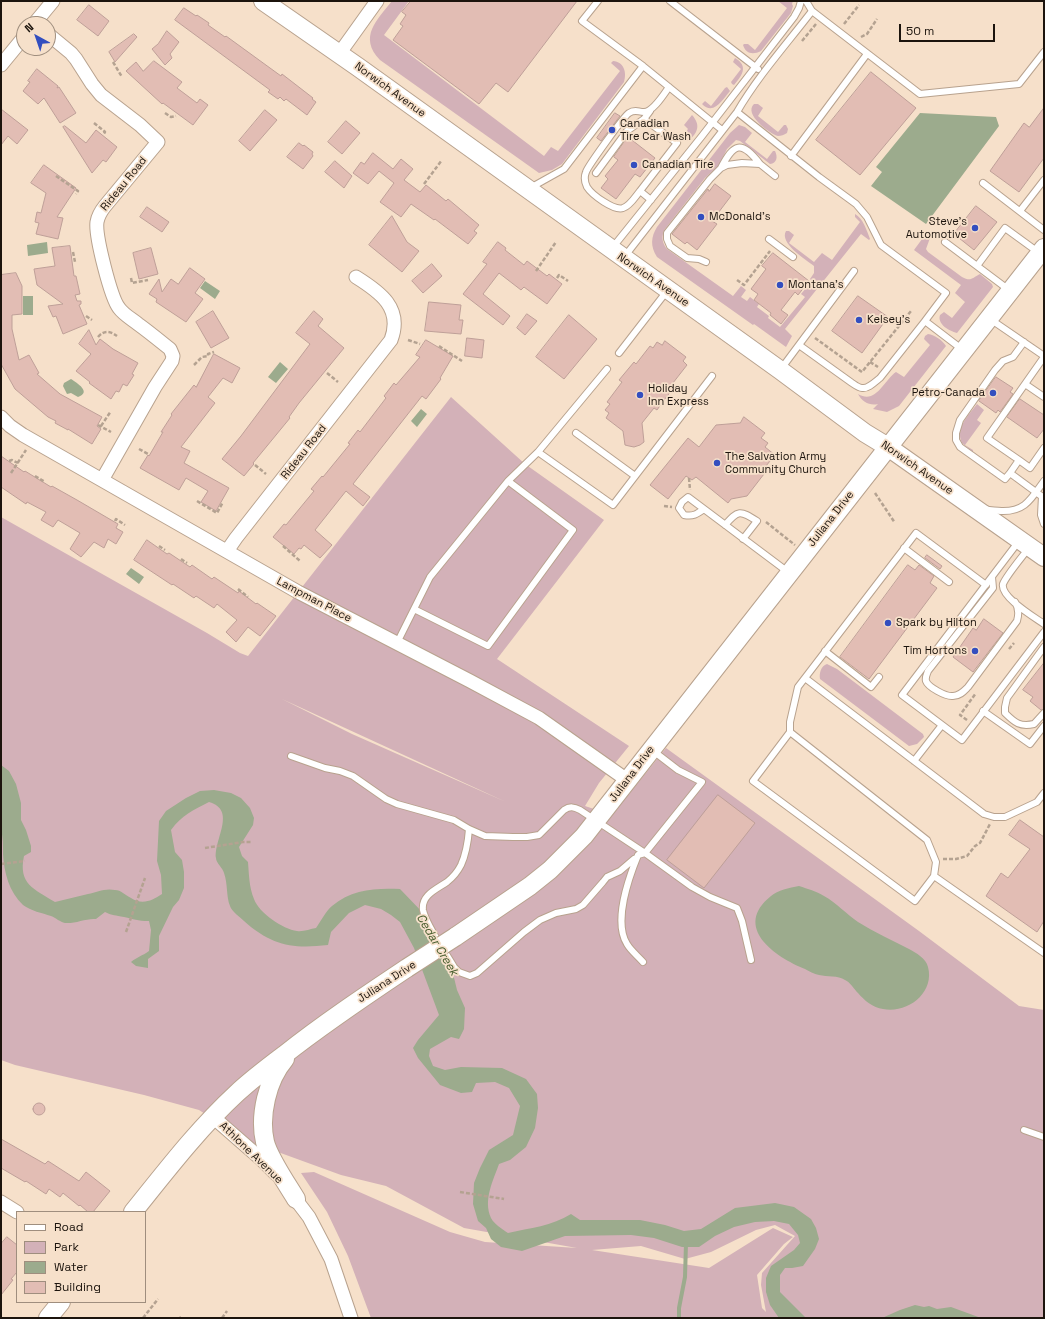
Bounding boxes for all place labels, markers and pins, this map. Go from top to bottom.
place label: Canadian Tire Car Wash [620,117,691,143]
marker: Canadian Tire Car Wash [607,125,617,135]
place label: Canadian Tire [642,158,714,172]
marker: Canadian Tire [629,160,639,170]
place label: McDonald's [709,210,771,224]
marker: McDonald's [696,212,706,222]
place label: Steve's Automotive [906,215,967,241]
marker: Steve's Automotive [970,223,980,233]
place label: Montana's [788,278,844,292]
marker: Montana's [775,280,785,290]
place label: Kelsey's [867,313,910,327]
marker: Kelsey's [854,315,864,325]
place label: Holiday Inn Express [648,382,709,408]
place label: Petro-Canada [912,386,985,400]
marker: Petro-Canada [988,388,998,398]
marker: Holiday Inn Express [635,390,645,400]
place label: The Salvation Army Community Church [725,450,826,476]
marker: The Salvation Army Community Church [712,458,722,468]
place label: Spark by Hilton [896,616,977,630]
marker: Spark by Hilton [883,618,893,628]
place label: Tim Hortons [903,644,967,658]
marker: Tim Hortons [970,646,980,656]

